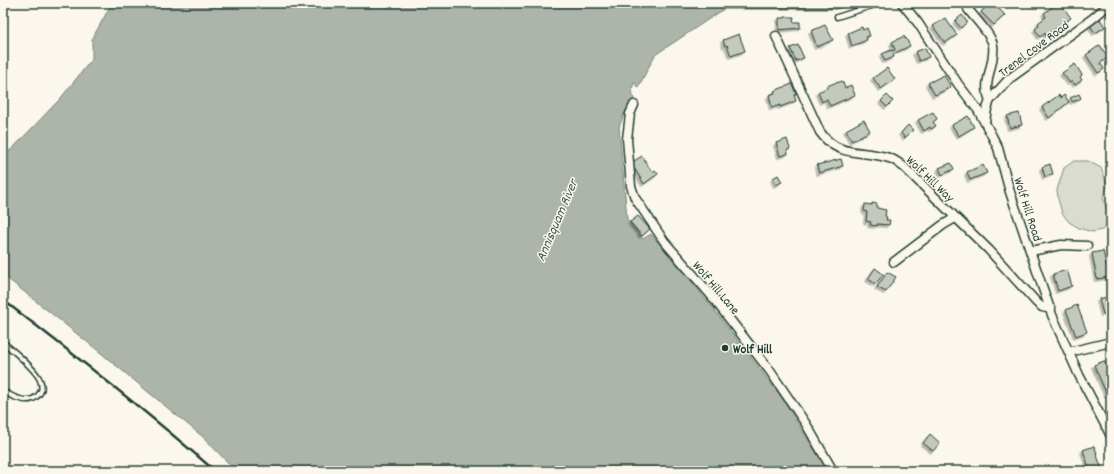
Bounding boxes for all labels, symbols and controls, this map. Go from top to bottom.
street label: Trenel Cove Road [995,17,1074,83]
street label: Wolf Hill Way [901,152,958,208]
water label: Annisquam River [532,175,585,265]
street label: Wolf Hill Road [1007,175,1046,244]
street label: Wolf Hill Lane [687,258,744,320]
place label: Wolf Hill [733,341,773,360]
marker: Wolf Hill [720,343,730,353]

